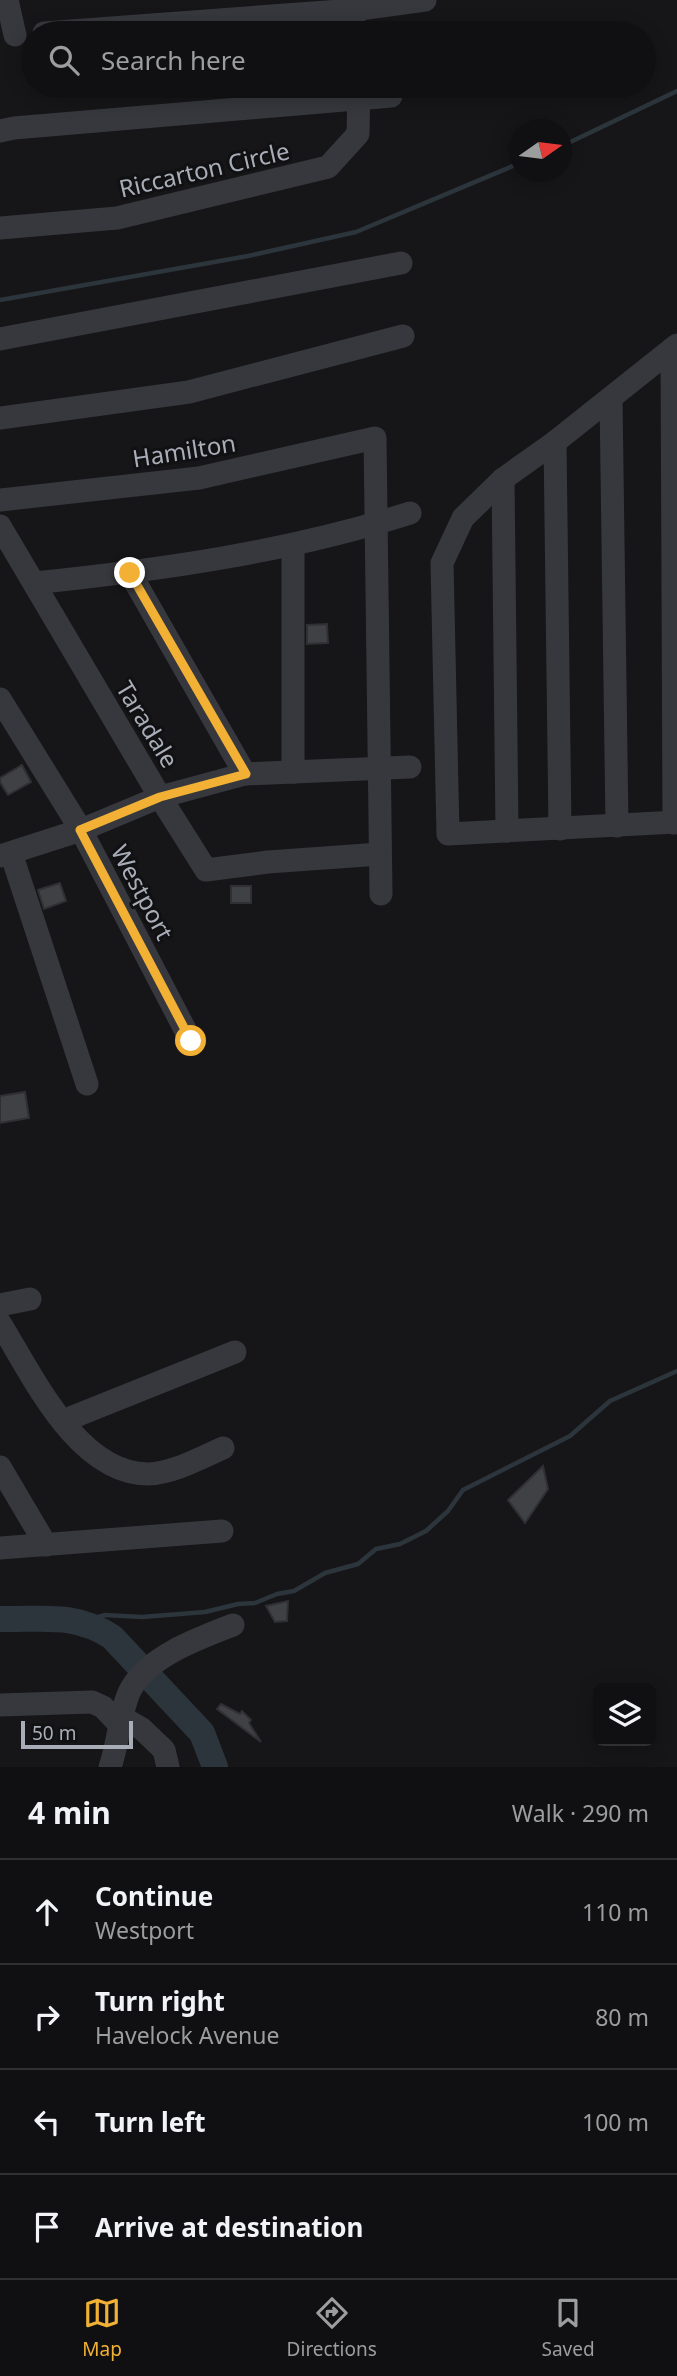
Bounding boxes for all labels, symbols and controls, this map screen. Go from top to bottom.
search box [21,21,656,98]
icon: search [45,41,83,79]
text: Search here [101,42,246,78]
north arrow [509,119,572,182]
street label: Riccarton Circle [116,133,292,205]
street label: Hamilton [130,426,238,474]
route end [114,557,145,588]
street label: Taradale [109,674,187,774]
street label: Westport [104,839,182,946]
route start [175,1025,206,1056]
map controls [593,1683,656,1746]
button: layers [593,1683,656,1746]
scale bar [21,1718,133,1750]
text: 50 m [32,1720,76,1746]
text: 4 min [28,1792,111,1833]
text: Walk · 290 m [512,1797,649,1829]
text: Continue [95,1878,213,1914]
icon: ahead [28,1893,66,1931]
text: 110 m [582,1896,649,1928]
text: Westport [95,1914,194,1946]
text: Turn right [95,1983,225,2019]
icon: right [28,1998,66,2036]
text: 80 m [595,2001,649,2033]
text: Havelock Avenue [95,2019,280,2051]
icon: left [28,2103,66,2141]
text: Turn left [95,2104,206,2140]
text: 100 m [582,2106,649,2138]
icon: arrive [28,2208,66,2246]
text: Arrive at destination [95,2209,364,2245]
tab: Map [82,2294,122,2362]
tab: Directions [287,2294,377,2362]
tab: Saved [541,2294,595,2362]

